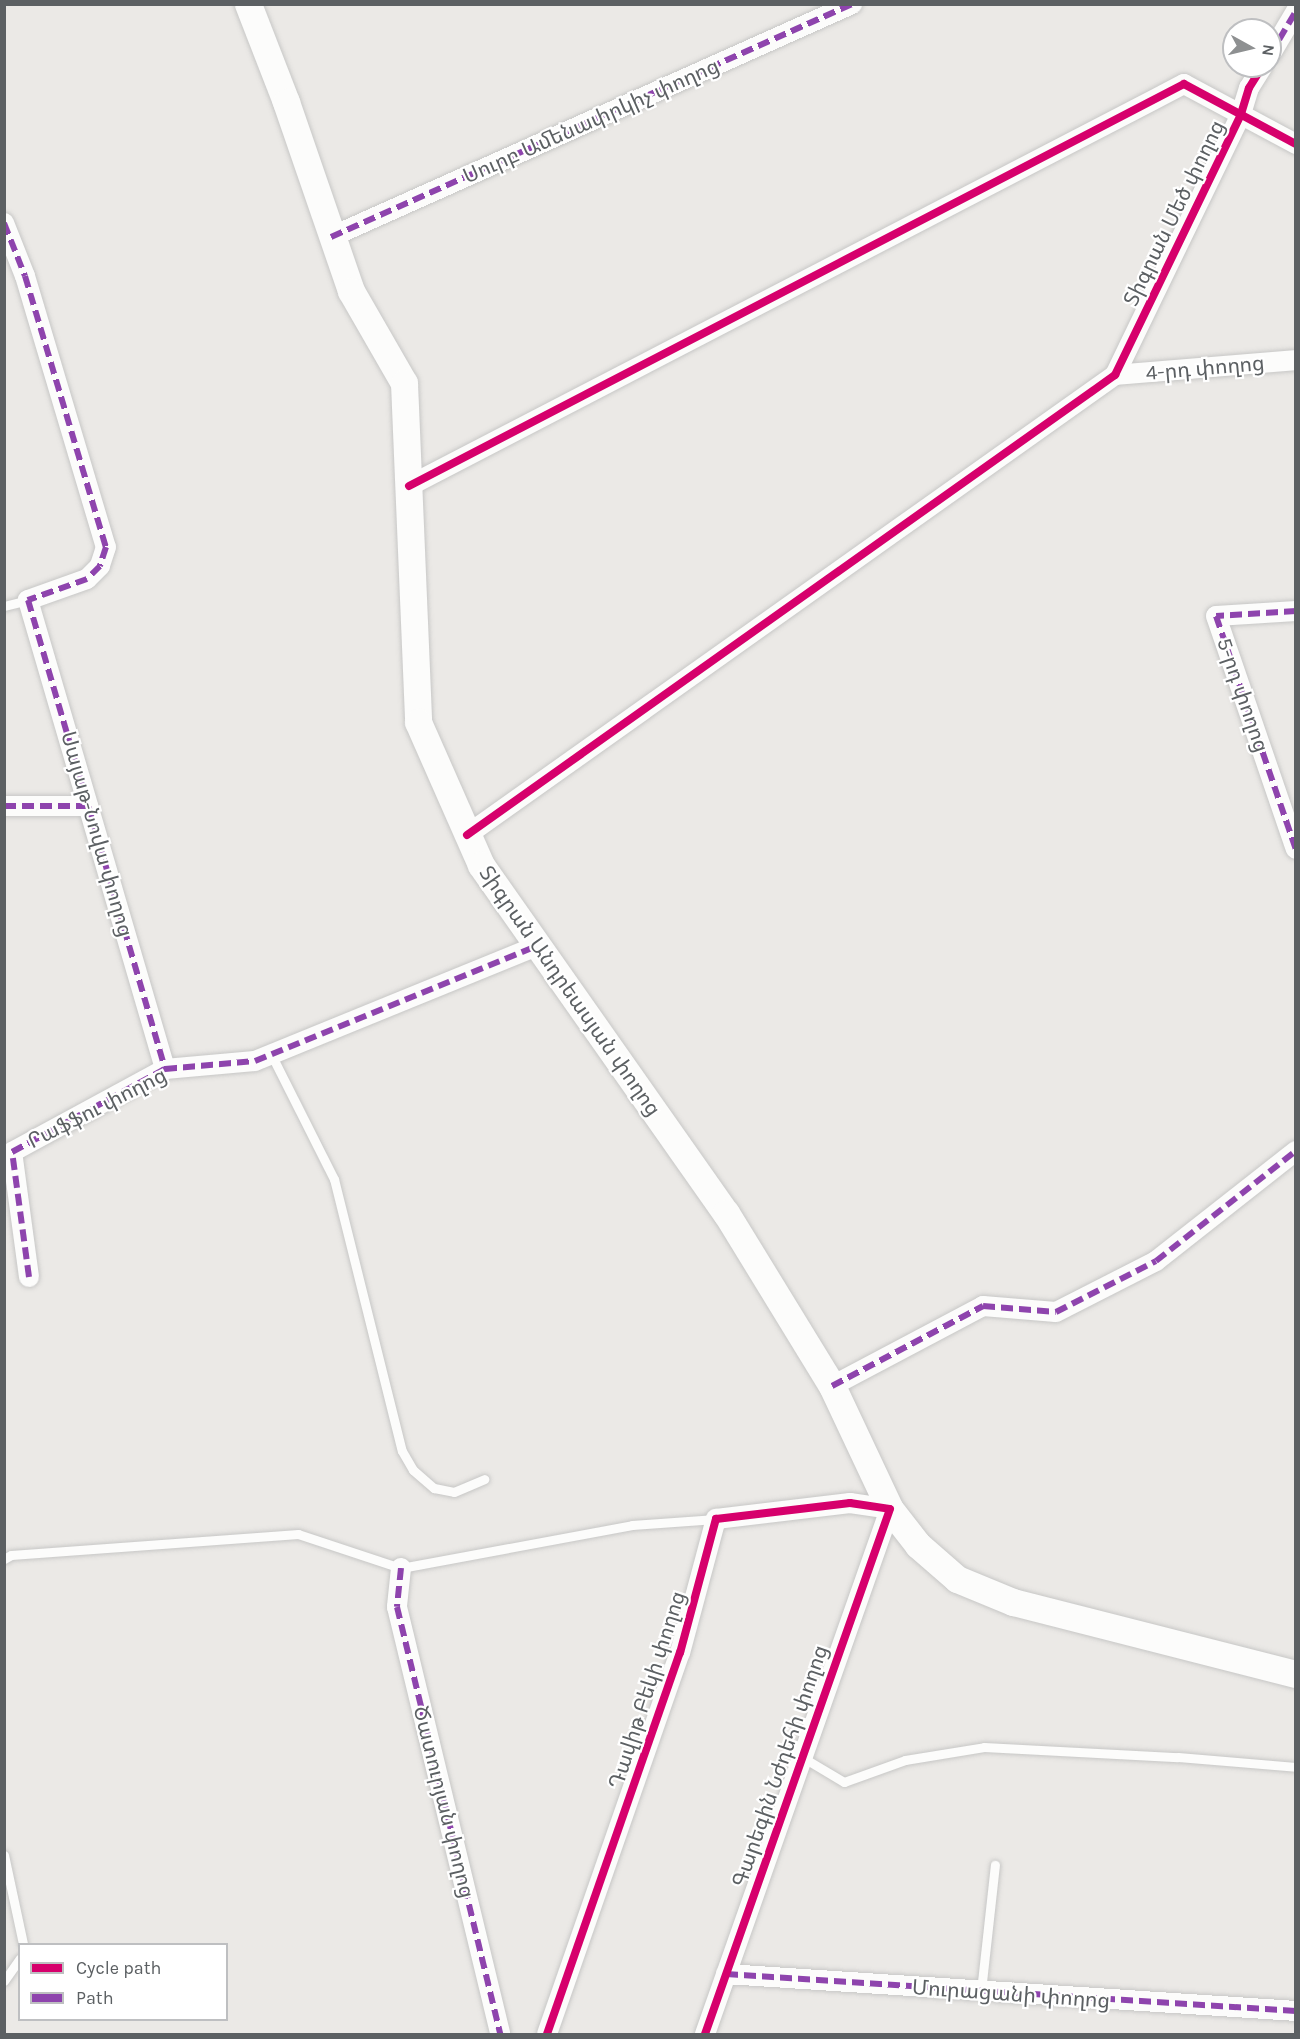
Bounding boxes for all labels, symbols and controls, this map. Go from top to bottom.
north arrow [1222,18,1282,78]
text: N [1258,43,1279,57]
street label: Սուրբ Ամենափրկիչ փողոց [459,53,723,189]
street label: Տիգրան Մեծ փողոց [1118,116,1230,310]
street label: 4-րդ փողոց [1144,350,1266,386]
street label: 5-րդ փողոց [1212,634,1274,756]
street label: Սայաթ-Նովա փողոց [56,728,138,940]
street label: Տիգրան Անդրեասյան փողոց [474,861,666,1121]
street label: Րաֆֆու փողոց [23,1062,171,1154]
street label: Դավիթ Բեկի փողոց [603,1588,691,1792]
street label: Գարեգին Նժդեհի փողոց [727,1642,833,1890]
street label: Ծատուրյան փողոց [408,1703,480,1901]
legend [18,1943,228,2021]
text: Cycle path [76,1957,161,1979]
street label: Մուրացանի փողոց [911,1975,1111,2013]
text: Path [76,1987,114,2009]

